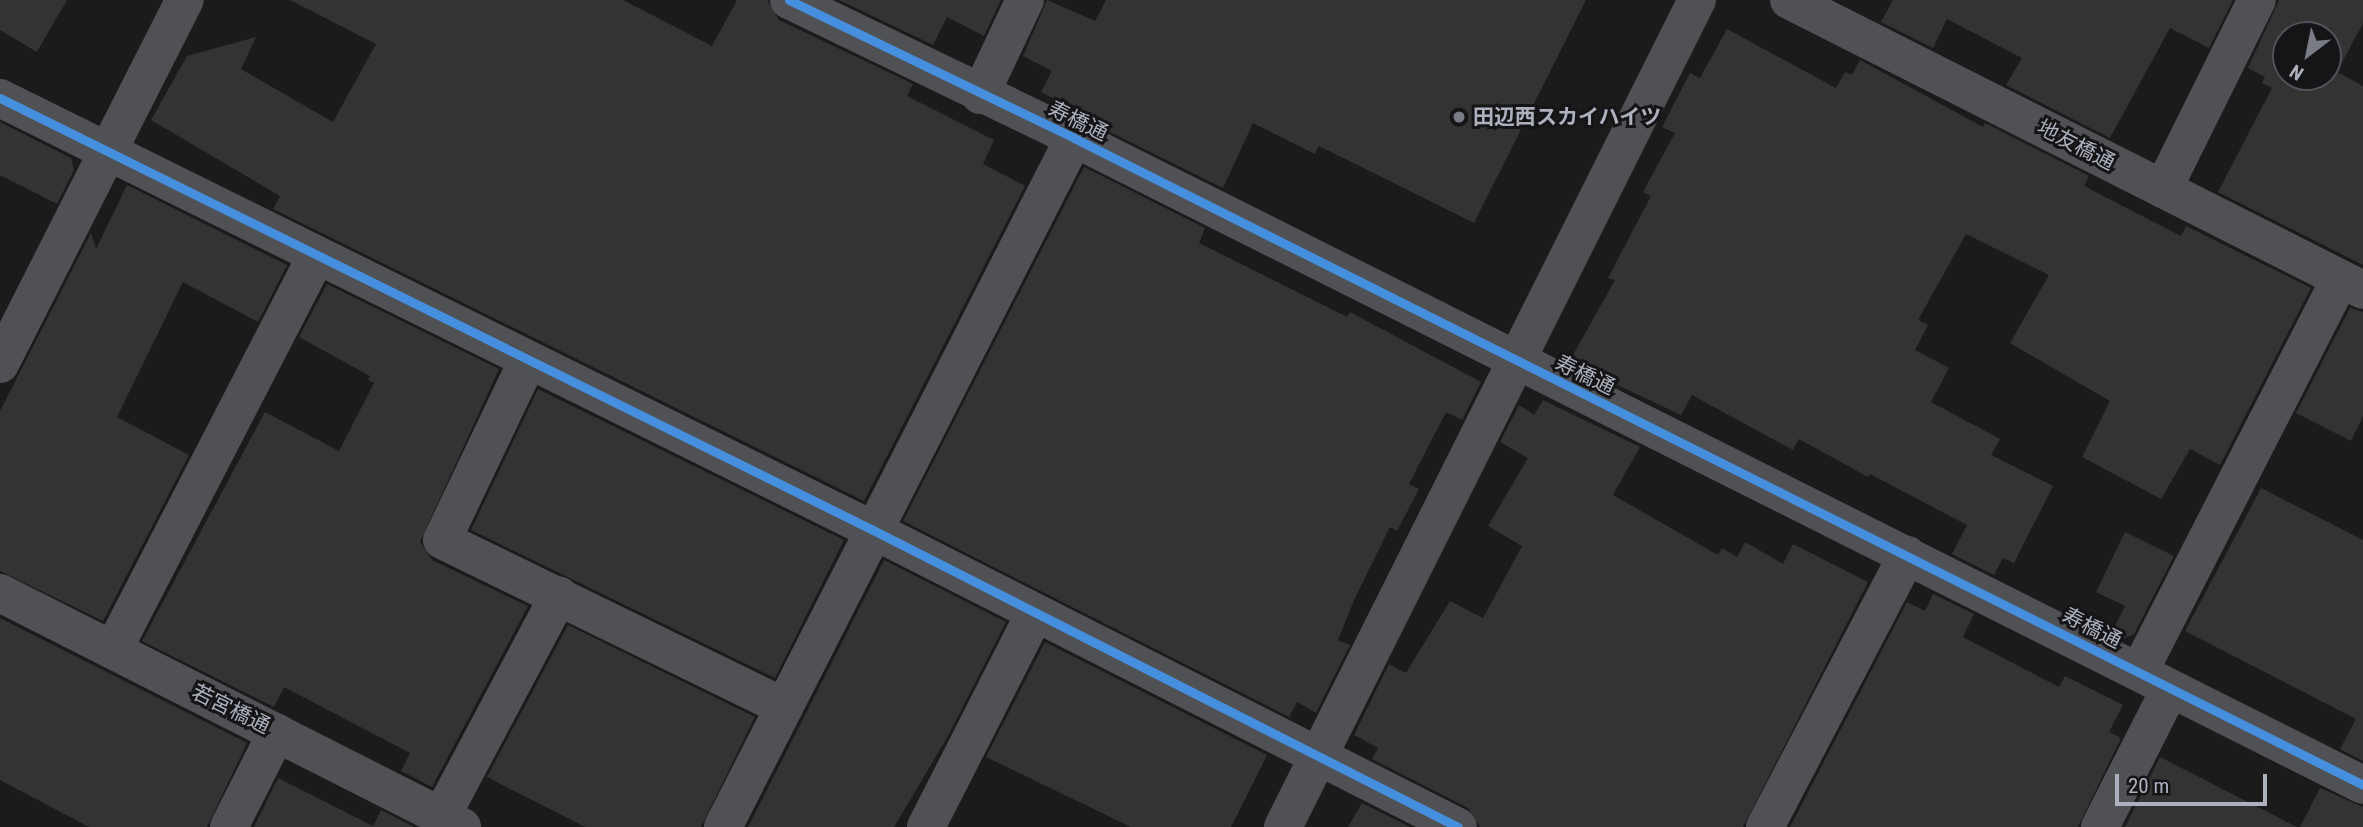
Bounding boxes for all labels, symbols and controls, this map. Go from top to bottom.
north arrow [2272,21,2342,91]
text: N [2286,60,2308,85]
street label: 寿橋通 [1044,96,1112,146]
place label: 田辺西スカイハイツ [1473,104,1662,130]
marker: 田辺西スカイハイツ [1451,109,1467,125]
street label: 地友橋通 [2033,115,2119,175]
street label: 寿橋通 [1551,350,1619,400]
street label: 寿橋通 [2058,602,2126,654]
street label: 若宮橋通 [188,679,274,739]
scale bar [2118,760,2270,804]
text: 20 m [2128,774,2169,798]

